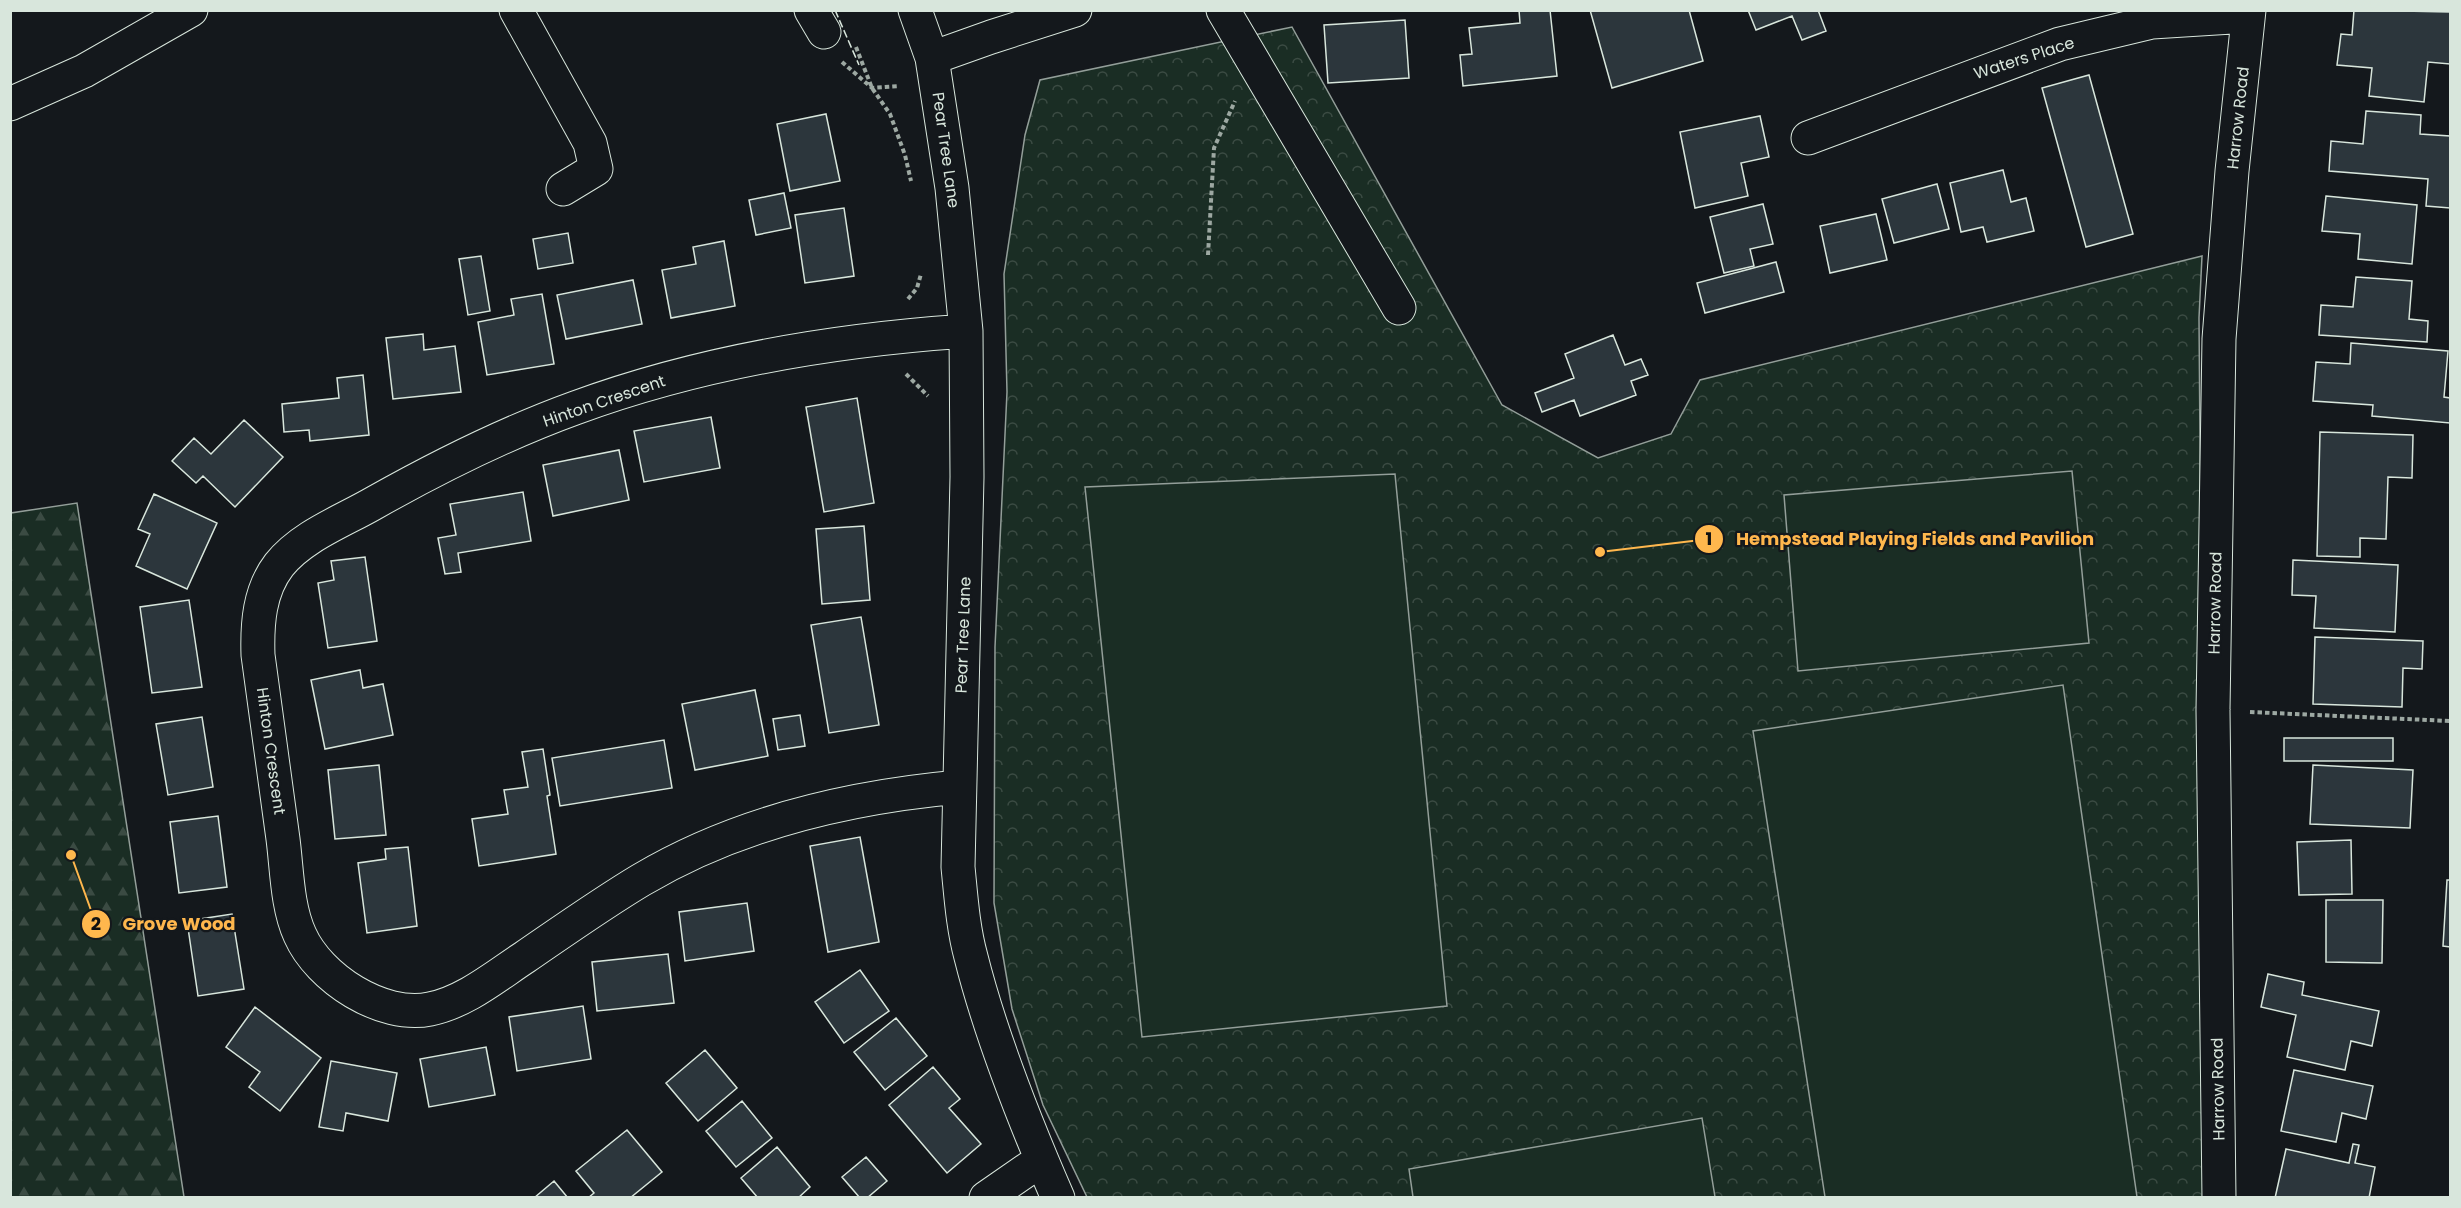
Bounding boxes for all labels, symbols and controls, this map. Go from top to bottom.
street label: Waters Place [1971,31,2077,85]
street label: Harrow Road [2221,66,2255,170]
street label: Pear Tree Lane [926,91,966,210]
street label: Hinton Crescent [540,369,668,433]
callout: Hempstead Playing Fields and Pavilion [1694,521,2106,557]
text: 1 [1706,526,1712,551]
text: Hempstead Playing Fields and Pavilion [1736,526,2094,551]
street label: Harrow Road [2203,551,2227,655]
street label: Pear Tree Lane [949,576,977,694]
street label: Hinton Crescent [251,686,291,816]
callout: Grove Wood [81,906,248,942]
text: 2 [91,911,101,936]
text: Grove Wood [122,911,236,936]
street label: Harrow Road [2206,1037,2230,1141]

